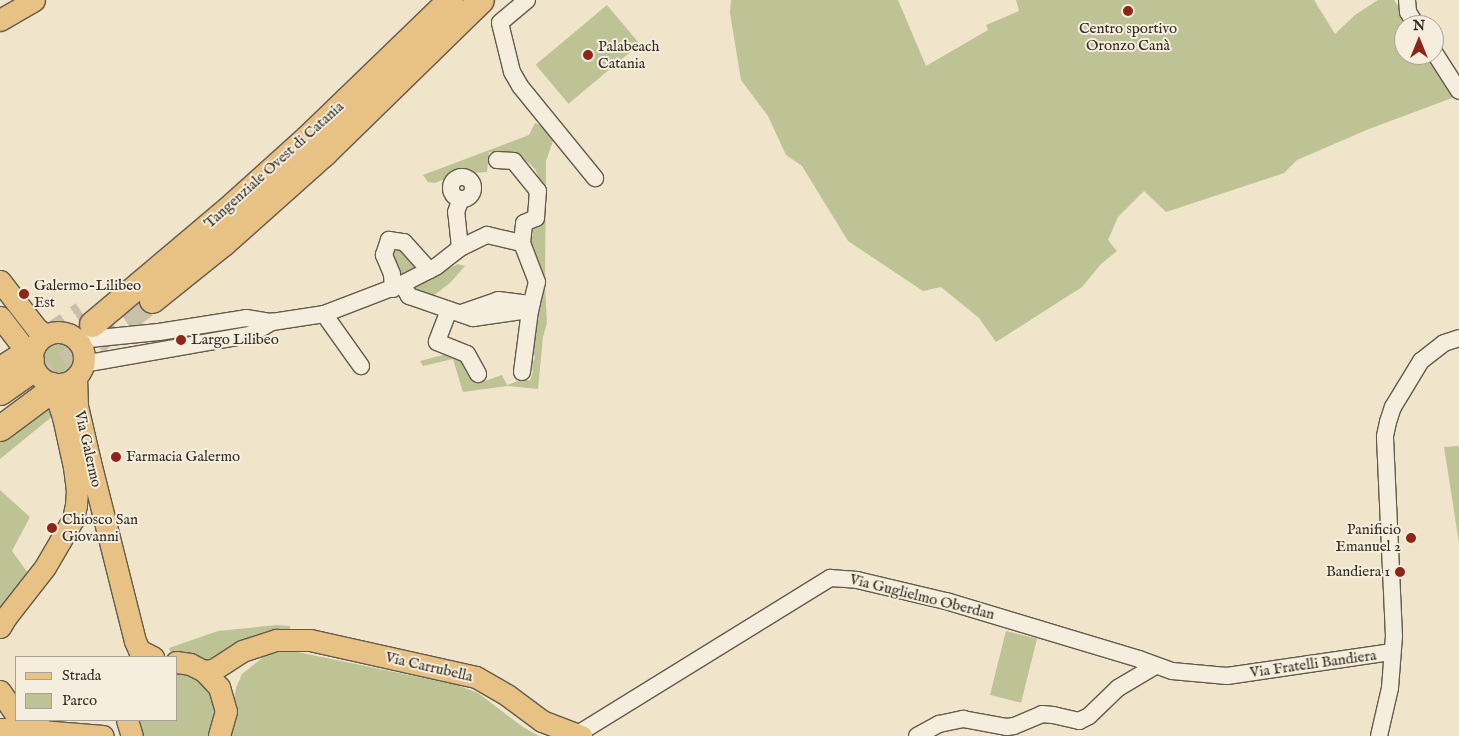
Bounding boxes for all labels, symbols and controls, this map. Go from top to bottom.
marker: Centro sportivo Oronzo Canà [1122,5,1134,17]
north arrow [1394,15,1444,65]
text: N [1413,17,1425,35]
place label: Centro sportivo Oronzo Canà [1079,19,1177,54]
place label: Palabeach Catania [598,37,659,72]
marker: Palabeach Catania [582,49,594,61]
street label: Tangenziale Ovest di Catania [201,98,347,232]
place label: Galermo-Lilibeo Est [34,276,141,311]
marker: Galermo-Lilibeo Est [18,288,30,300]
place label: Largo Lilibeo [191,331,279,349]
marker: Largo Lilibeo [175,334,187,346]
street label: Via Galermo [70,409,106,489]
place label: Farmacia Galermo [126,448,240,466]
marker: Farmacia Galermo [110,451,122,463]
place label: Chiosco San Giovanni [62,510,138,545]
place label: Panificio Emanuel 2 [1336,520,1401,555]
marker: Chiosco San Giovanni [46,522,58,534]
marker: Panificio Emanuel 2 [1405,532,1417,544]
place label: Bandiera 1 [1326,563,1390,581]
marker: Bandiera 1 [1394,566,1406,578]
street label: Via Guglielmo Oberdan [848,570,996,624]
street label: Via Fratelli Bandiera [1249,646,1377,682]
street label: Via Carrubella [384,648,474,686]
legend [15,656,178,721]
text: Strada [62,666,101,685]
text: Parco [62,691,97,710]

